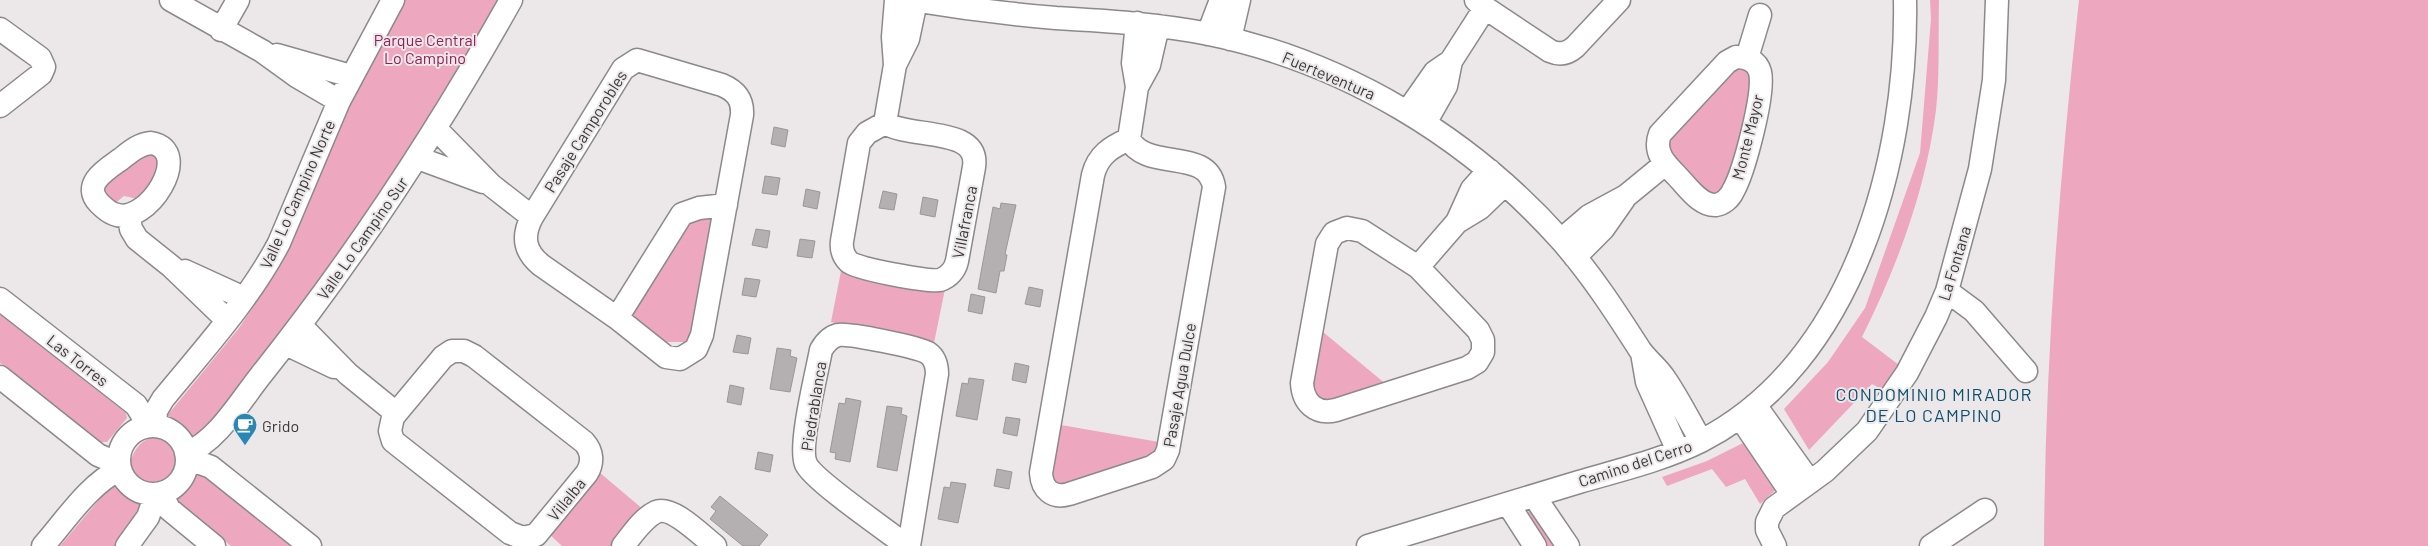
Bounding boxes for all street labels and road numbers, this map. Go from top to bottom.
street label: Fuerteventura [1280,47,1378,103]
street label: Pasaje Camporobles [540,66,630,196]
street label: Monte Mayor [1727,92,1767,182]
street label: Valle Lo Campino Norte [256,117,338,271]
street label: Valle Lo Campino Sur [313,173,411,303]
street label: Villafranca [948,184,980,260]
street label: La Fontana [1934,223,1974,303]
street label: Pasaje Agua Dulce [1159,321,1199,449]
street label: Las Torres [44,330,112,390]
street label: Piedrablanca [797,360,829,452]
street label: Camino del Cerro [1576,436,1694,490]
street label: Villalba [543,474,589,524]

